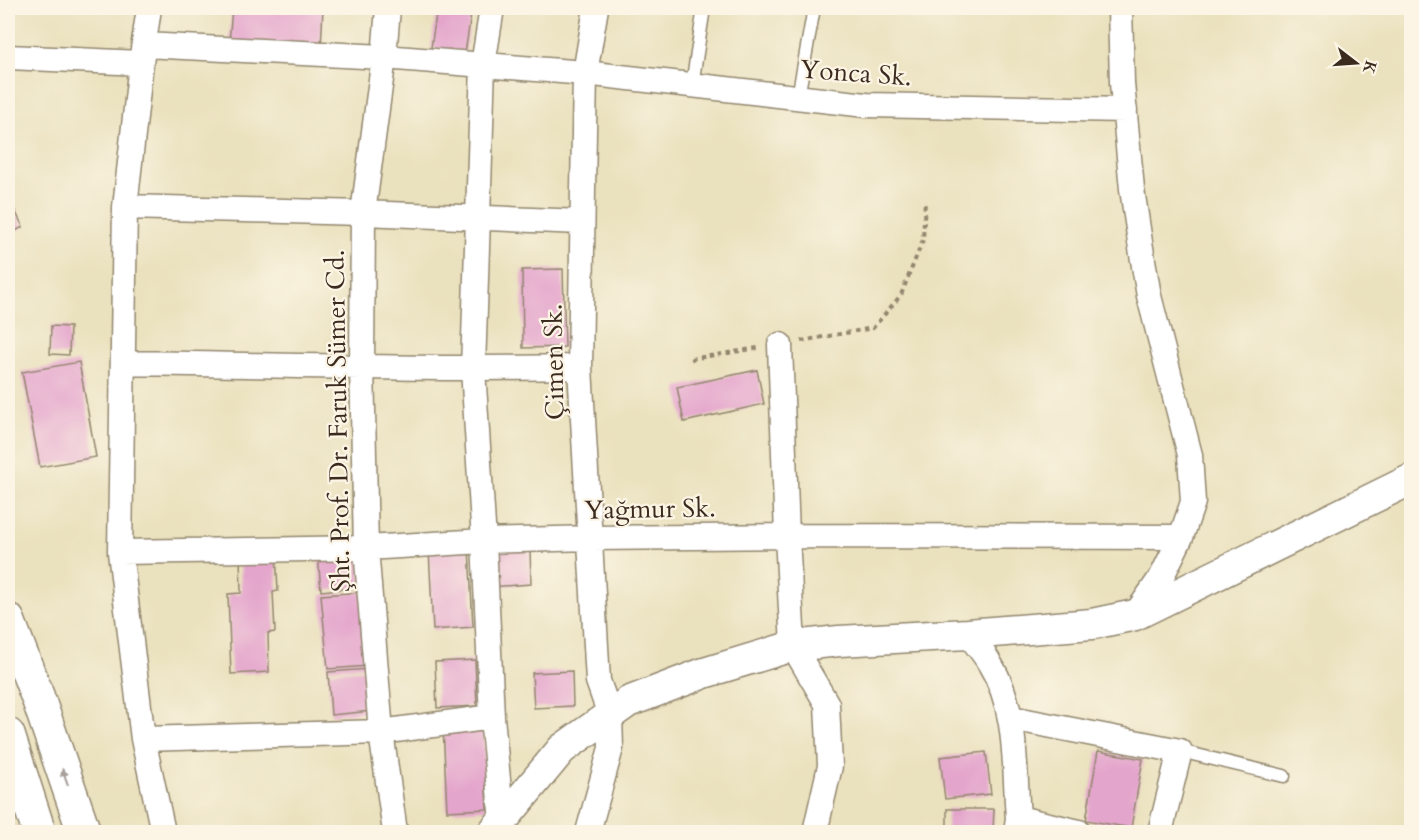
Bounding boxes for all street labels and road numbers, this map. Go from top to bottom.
street label: Yonca Sk. [799,52,913,94]
street label: Şht. Prof. Dr. Faruk Sümer Cd. [318,250,358,592]
street label: Çimen Sk. [535,304,573,420]
street label: Yağmur Sk. [584,490,716,528]

